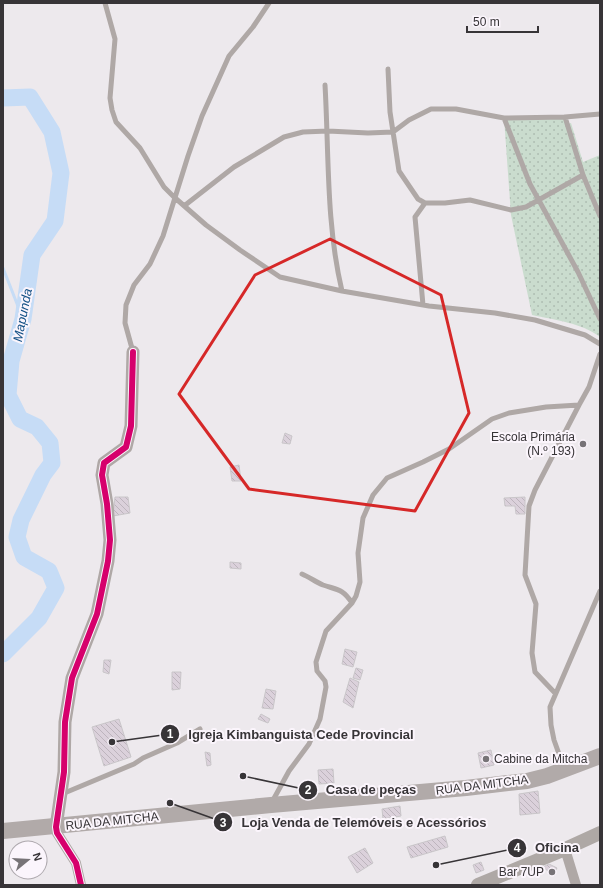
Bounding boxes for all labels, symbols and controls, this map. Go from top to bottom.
scale bar [467,8,538,34]
text: 50 m [473,15,500,29]
water label: Mapunda [10,287,35,343]
place label: Escola Primária (N.º 193) [491,430,575,458]
marker: Escola Primária (N.º 193) [578,439,588,449]
callout: Igreja Kimbanguista Cede Provincial [160,722,422,747]
text: 1 [167,727,174,741]
text: Igreja Kimbanguista Cede Provincial [188,727,414,742]
place label: Cabine da Mitcha [494,752,588,766]
marker: Cabine da Mitcha [481,754,491,764]
street label: RUA DA MITCHA [435,772,529,798]
callout: Casa de peças [298,777,424,802]
text: Casa de peças [326,782,416,797]
text: 2 [305,783,312,797]
street label: RUA DA MITCHA [65,809,159,833]
callout: Loja Venda de Telemóveis e Acessórios [213,810,495,835]
text: Loja Venda de Telemóveis e Acessórios [242,815,486,830]
text: 3 [220,816,227,830]
callout: Oficina [507,835,587,860]
north arrow [8,840,48,880]
text: Oficina [535,840,580,855]
text: 4 [514,841,521,855]
text: N [31,851,44,863]
place label: Bar 7UP [499,865,544,879]
marker: Bar 7UP [547,867,557,877]

